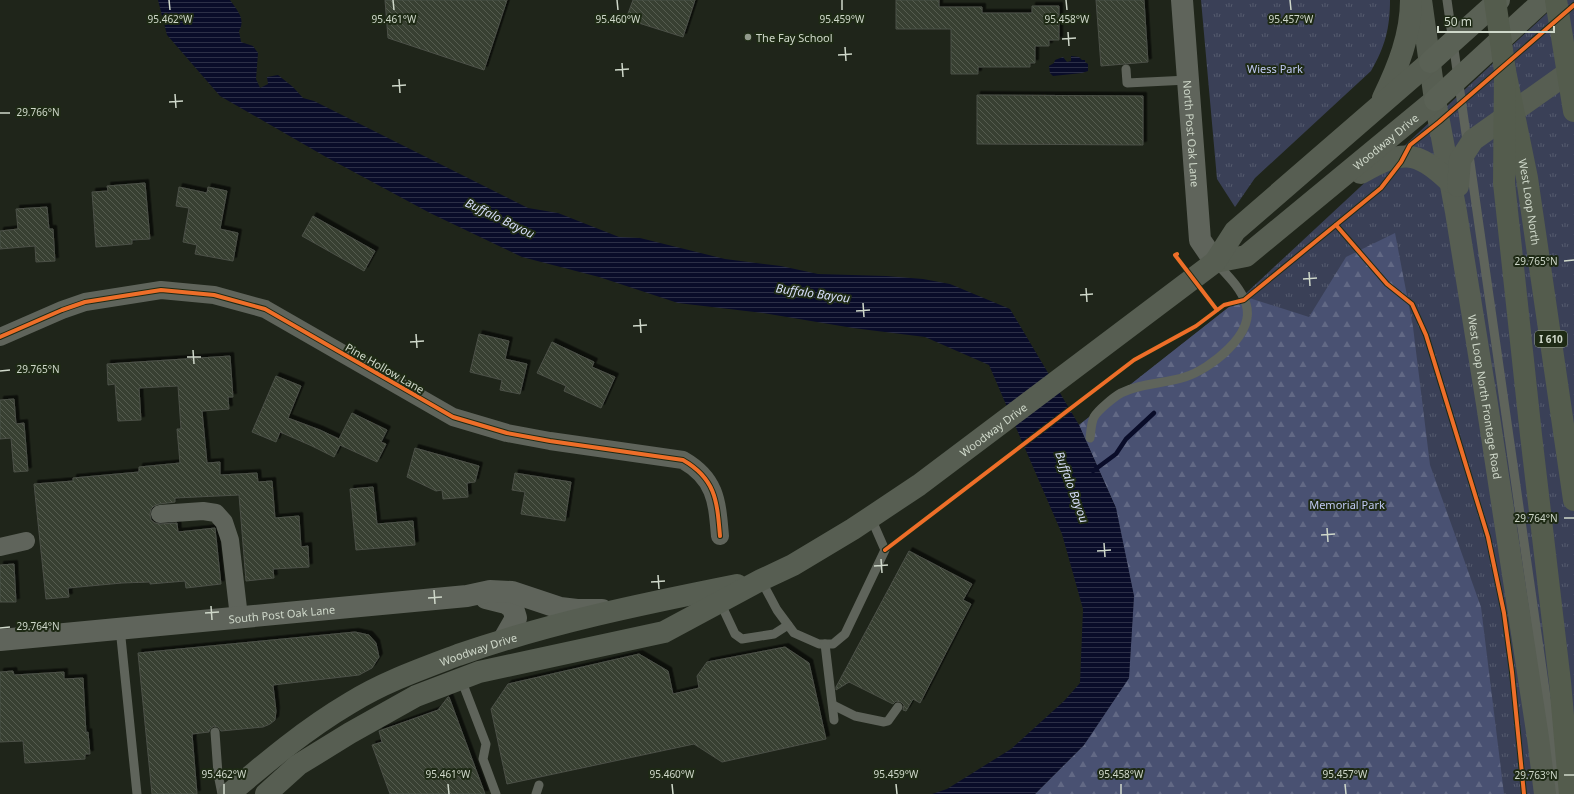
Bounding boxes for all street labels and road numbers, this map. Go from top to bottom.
street label: North Post Oak Lane [1181,80,1204,188]
street label: Woodway Drive [1349,110,1421,173]
street label: West Loop North [1516,157,1544,246]
street label: West Loop North Frontage Road [1465,313,1506,480]
road number: I 610 [1535,331,1567,347]
street label: Pine Hollow Lane [343,339,427,397]
street label: Woodway Drive [956,399,1030,459]
street label: South Post Oak Lane [228,601,336,626]
street label: Woodway Drive [437,629,519,669]

